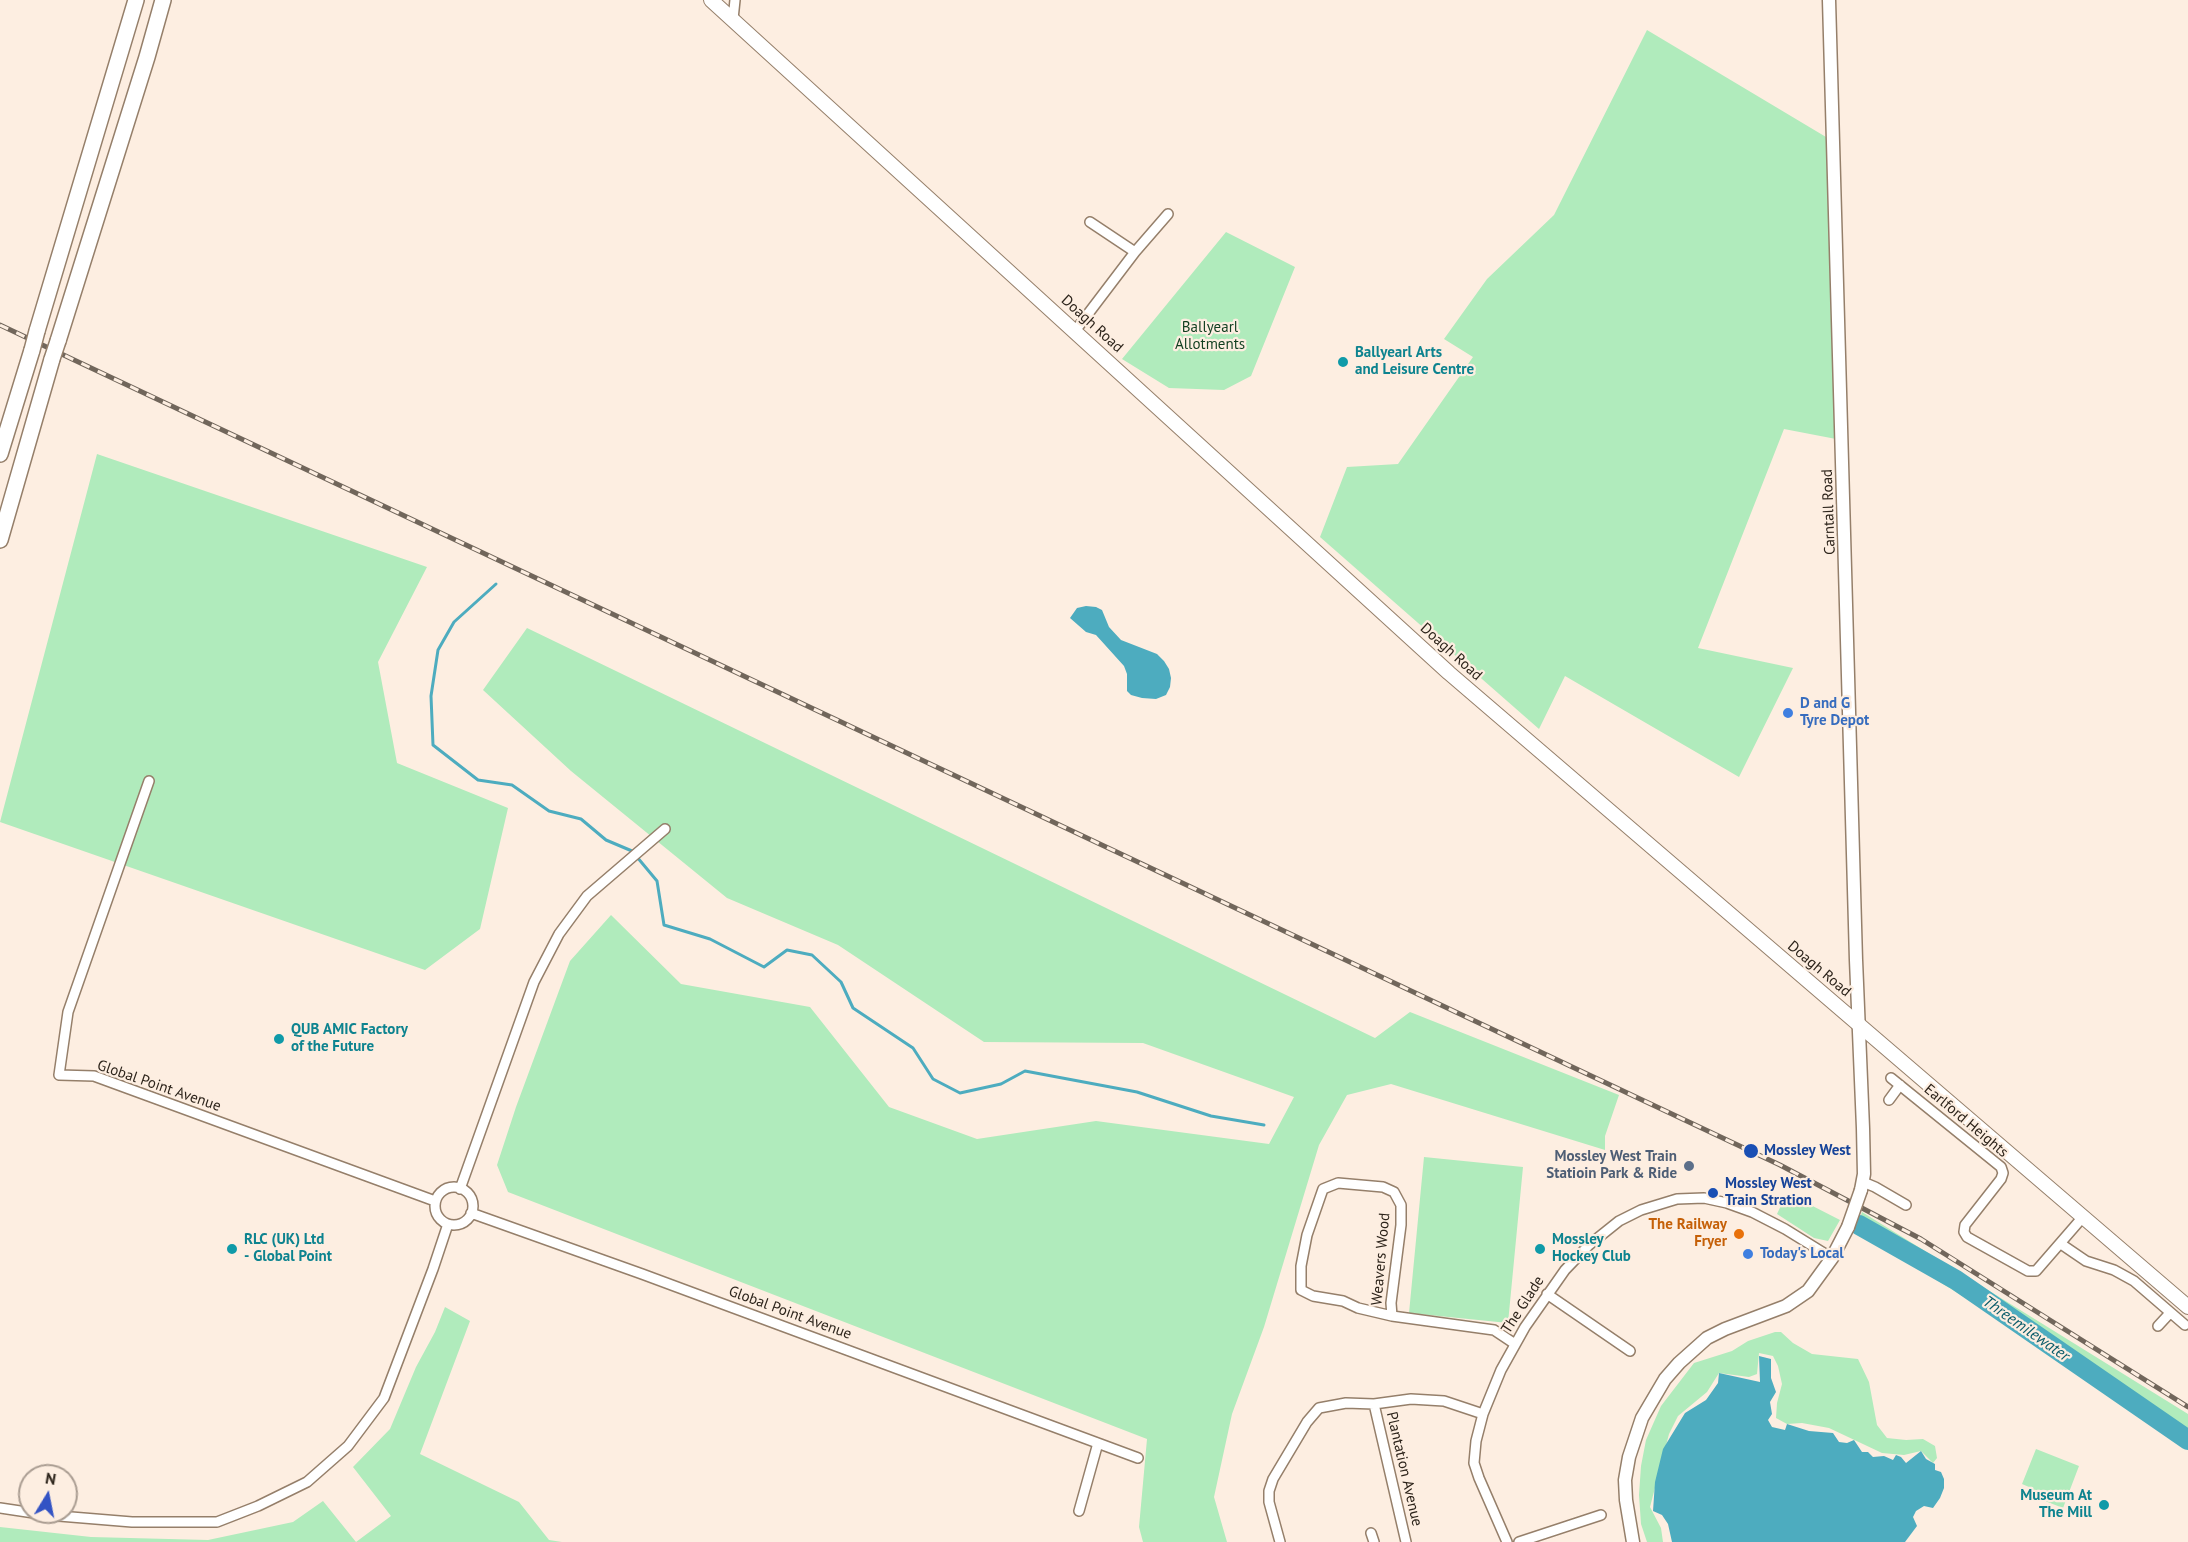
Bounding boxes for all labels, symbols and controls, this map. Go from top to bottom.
street label: Doagh Road [1057,291,1127,357]
park label: Ballyearl Allotments [1175,319,1245,354]
place label: Ballyearl Arts and Leisure Centre [1355,344,1474,379]
marker: Ballyearl Arts and Leisure Centre [1336,355,1350,369]
street label: Carntall Road [1819,469,1839,555]
street label: Doagh Road [1416,619,1486,685]
place label: D and G Tyre Depot [1800,695,1869,730]
marker: D and G Tyre Depot [1781,706,1795,720]
street label: Doagh Road [1784,937,1854,1001]
place label: QUB AMIC Factory of the Future [291,1021,408,1056]
marker: QUB AMIC Factory of the Future [272,1032,286,1046]
street label: Global Point Avenue [95,1056,223,1116]
street label: Earlford Heights [1920,1081,2012,1161]
marker: Mossley West [1742,1142,1760,1160]
place label: Mossley West [1764,1142,1851,1160]
place label: Mossley West Train Statioin Park & Ride [1546,1148,1677,1183]
marker: Mossley West Train Statioin Park & Ride [1682,1159,1696,1173]
place label: Mossley West Train Stration [1725,1175,1812,1210]
marker: Mossley West Train Stration [1706,1186,1720,1200]
street label: Weavers Wood [1368,1212,1394,1306]
place label: The Railway Fryer [1649,1216,1727,1251]
marker: The Railway Fryer [1732,1227,1746,1241]
place label: RLC (UK) Ltd - Global Point [244,1231,332,1266]
place label: Mossley Hockey Club [1552,1231,1631,1266]
marker: RLC (UK) Ltd - Global Point [225,1242,239,1256]
marker: Mossley Hockey Club [1533,1242,1547,1256]
place label: Today's Local [1760,1245,1844,1263]
marker: Today's Local [1741,1247,1755,1261]
street label: The Glade [1498,1273,1548,1337]
street label: Global Point Avenue [726,1282,854,1344]
water label: Threemilewater [1979,1292,2073,1366]
street label: Plantation Avenue [1382,1410,1426,1528]
north arrow [18,1464,78,1524]
text: N [44,1467,58,1489]
place label: Museum At The Mill [2020,1487,2092,1522]
marker: Museum At The Mill [2097,1498,2111,1512]

